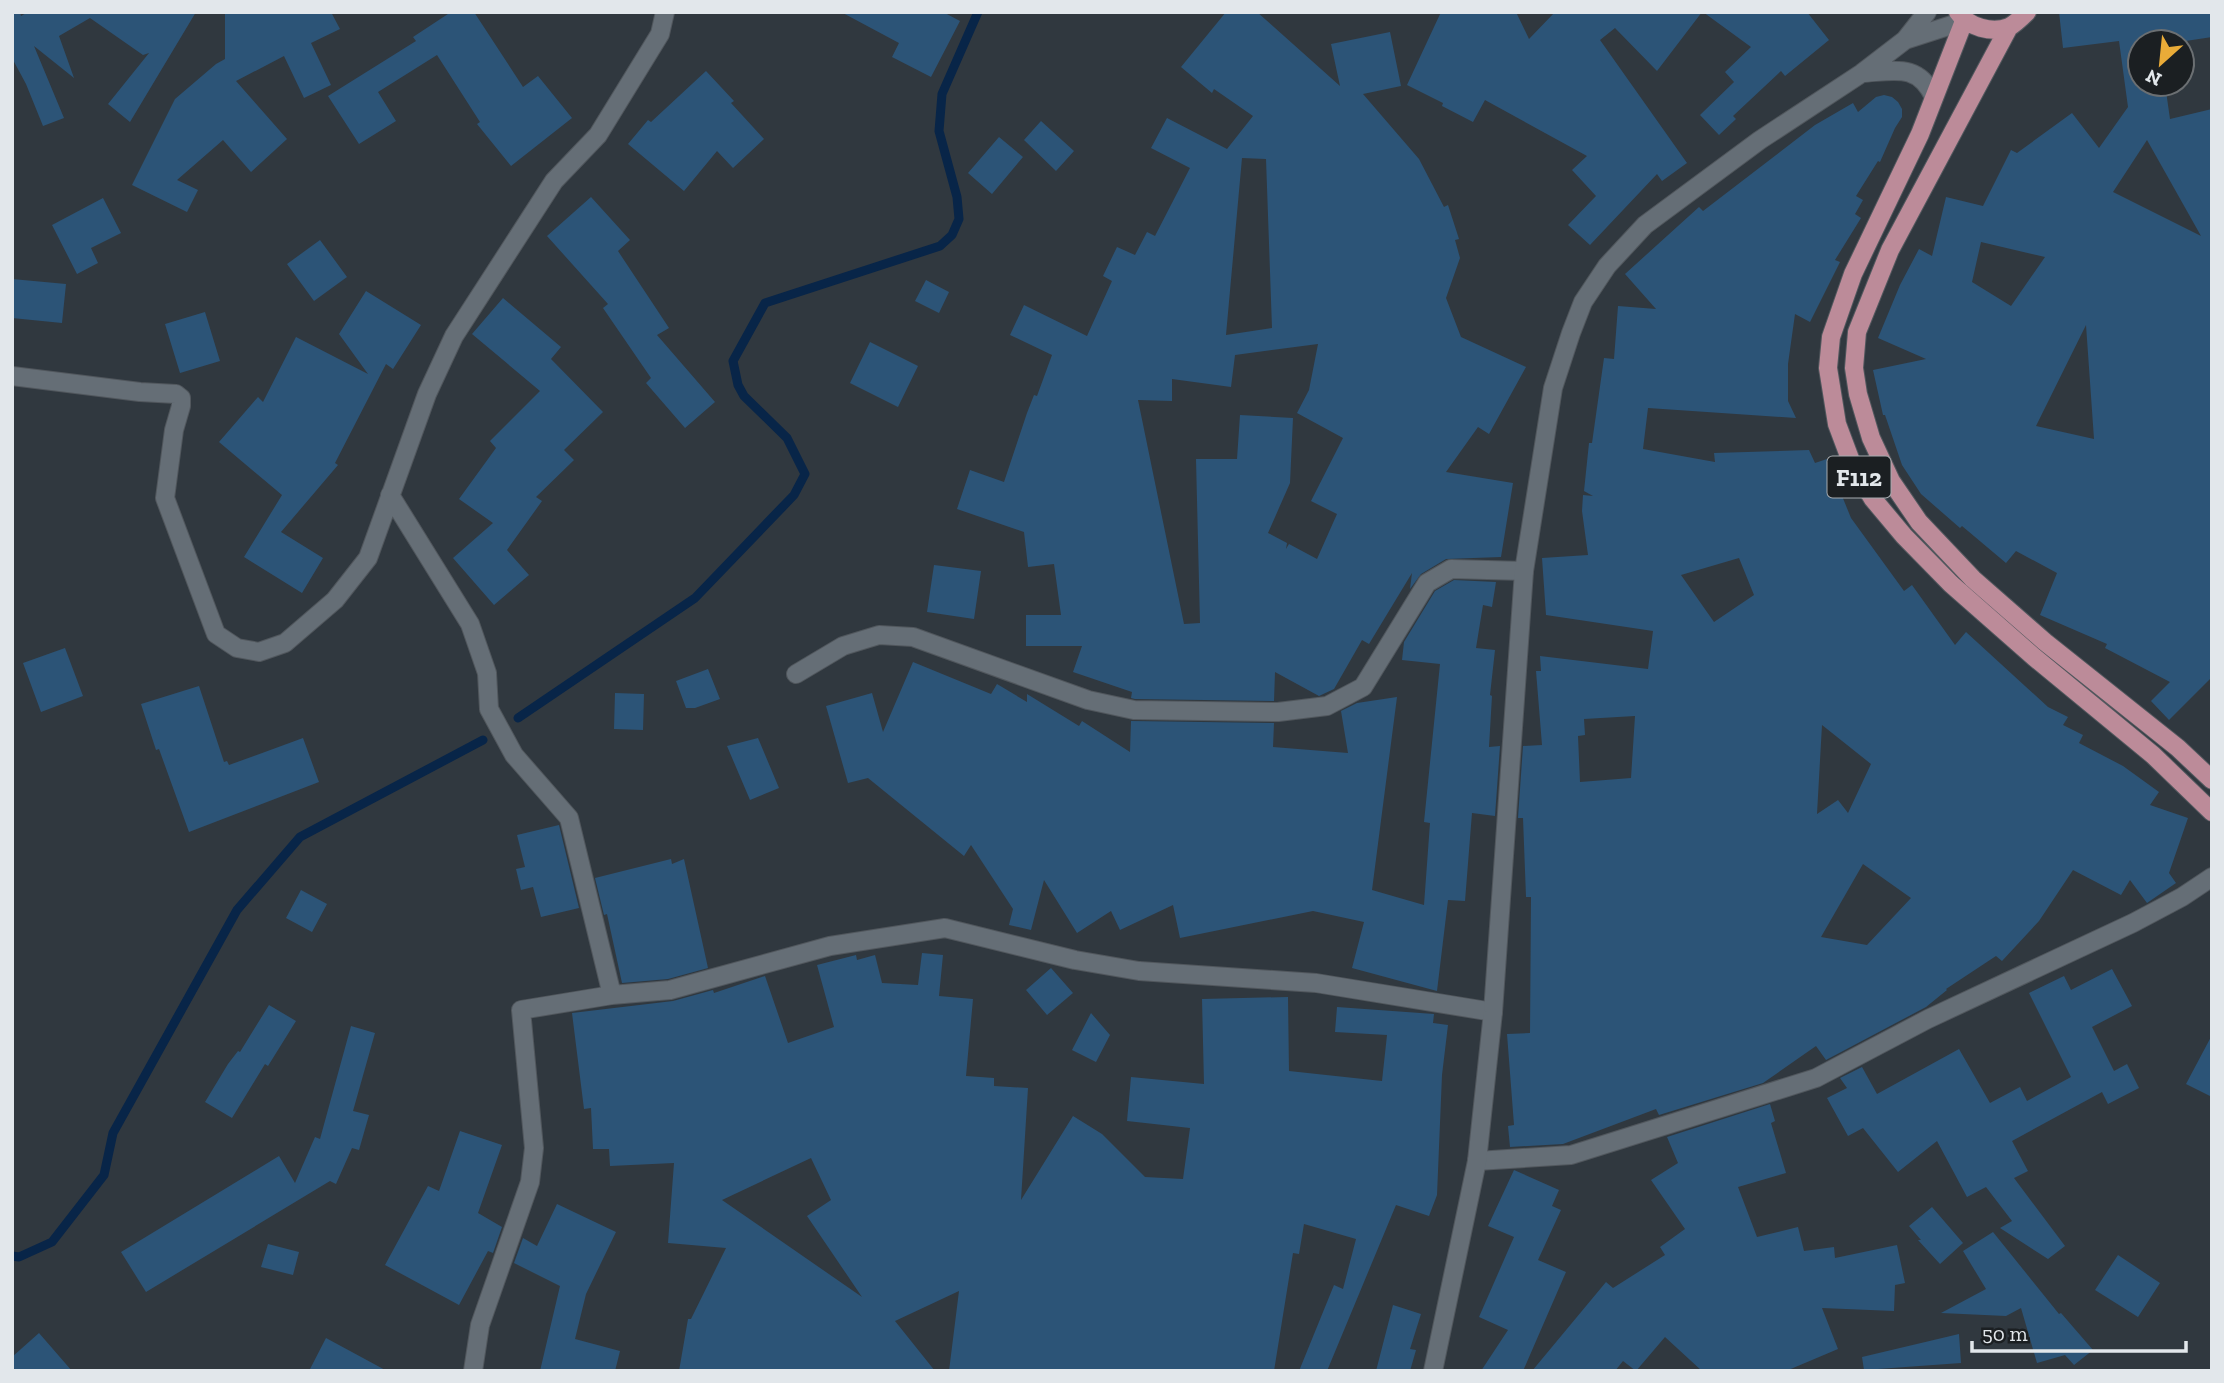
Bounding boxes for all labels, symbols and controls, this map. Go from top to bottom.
north arrow [2126,28,2196,98]
text: N [2142,64,2165,91]
road number: F112 [1828,456,1890,498]
scale bar [1972,1310,2186,1354]
text: 50 m [1982,1321,2028,1346]

